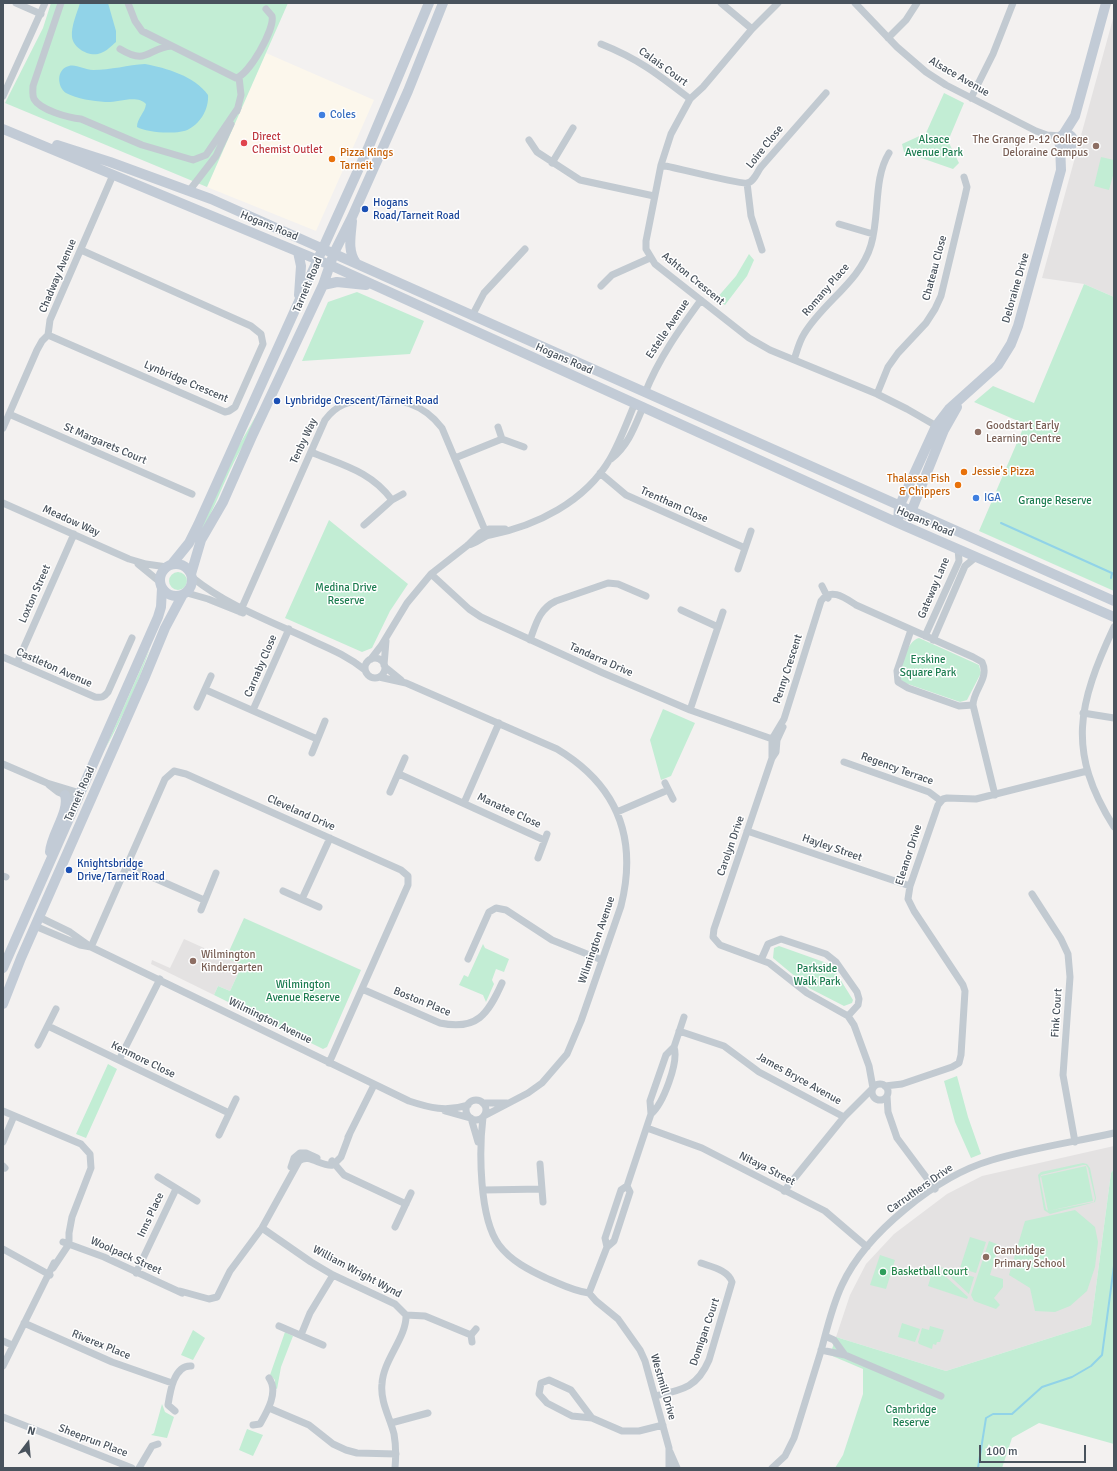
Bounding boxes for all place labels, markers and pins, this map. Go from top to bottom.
place label: Coles [330,108,356,122]
marker: Coles [317,110,327,120]
place label: Direct Chemist Outlet [252,130,323,156]
place label: The Grange P-12 College Deloraine Campus [973,133,1088,159]
marker: Direct Chemist Outlet [239,138,249,148]
marker: The Grange P-12 College Deloraine Campus [1091,141,1101,151]
place label: Pizza Kings Tarneit [340,146,393,172]
marker: Pizza Kings Tarneit [327,154,337,164]
place label: Hogans Road/Tarneit Road [373,196,460,222]
marker: Hogans Road/Tarneit Road [360,204,370,214]
place label: Lynbridge Crescent/Tarneit Road [285,394,439,408]
marker: Lynbridge Crescent/Tarneit Road [272,396,282,406]
place label: Goodstart Early Learning Centre [986,419,1061,445]
marker: Goodstart Early Learning Centre [973,427,983,437]
place label: Jessie's Pizza [972,465,1035,479]
marker: Jessie's Pizza [959,467,969,477]
place label: Thalassa Fish & Chippers [887,472,950,498]
marker: Thalassa Fish & Chippers [953,480,963,490]
place label: IGA [984,491,1001,505]
marker: IGA [971,493,981,503]
place label: Knightsbridge Drive/Tarneit Road [77,857,165,883]
marker: Knightsbridge Drive/Tarneit Road [64,865,74,875]
place label: Wilmington Kindergarten [201,948,263,974]
marker: Wilmington Kindergarten [188,956,198,966]
place label: Cambridge Primary School [994,1244,1065,1270]
marker: Cambridge Primary School [981,1252,991,1262]
place label: Basketball court [891,1265,968,1279]
marker: Basketball court [878,1267,888,1277]

